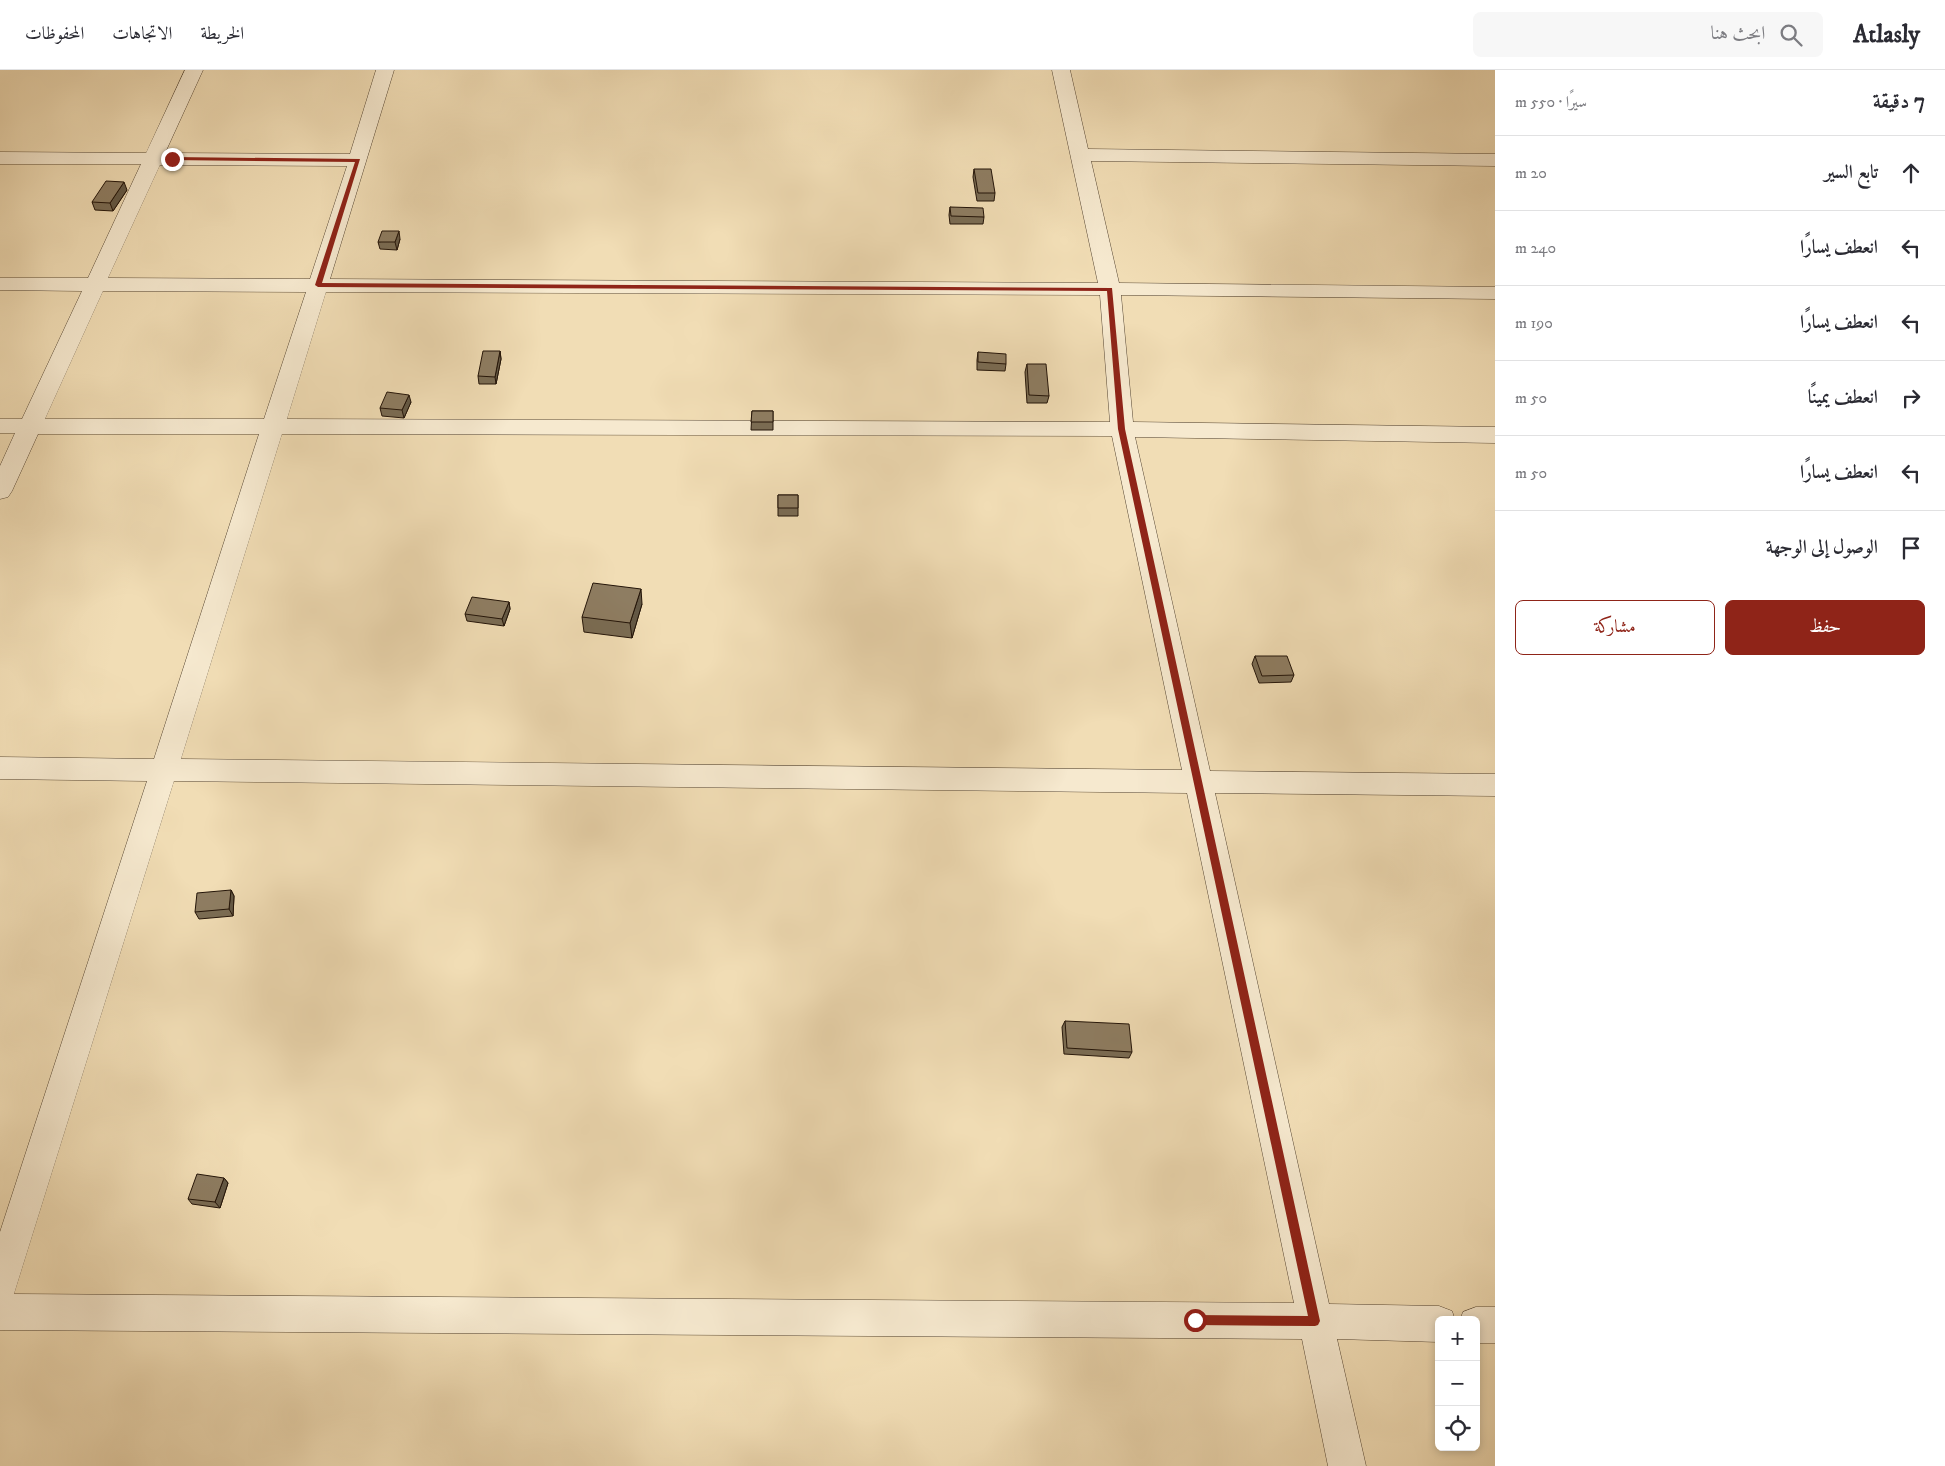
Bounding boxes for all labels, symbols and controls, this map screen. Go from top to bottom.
search box [1473,12,1823,57]
text: Atlasly [1853,20,1920,50]
icon: search [1777,21,1805,49]
text: ابحث هنا [1711,22,1765,45]
text: المحفوظات [25,23,84,45]
text: الاتجاهات [112,23,172,45]
text: الخريطة [200,23,244,45]
text: 7 دقيقة [1873,89,1925,115]
text: سيرًا · 550 m [1515,92,1587,112]
route end [161,148,184,171]
icon: ahead [1897,159,1925,187]
text: تابع السير [1824,161,1878,184]
text: 20 m [1515,163,1547,183]
icon: left [1897,234,1925,262]
text: انعطف يسارًا [1800,236,1878,259]
text: 240 m [1515,238,1556,258]
icon: left [1897,309,1925,337]
text: انعطف يسارًا [1800,311,1878,334]
text: 190 m [1515,313,1553,333]
icon: right [1897,384,1925,412]
text: انعطف يمينًا [1808,386,1878,409]
text: 50 m [1515,388,1547,408]
icon: left [1897,459,1925,487]
text: انعطف يسارًا [1800,461,1878,484]
text: 50 m [1515,463,1547,483]
icon: arrive [1897,534,1925,562]
text: الوصول إلى الوجهة [1766,536,1878,559]
button: مشاركة [1515,600,1715,655]
button: حفظ [1725,600,1925,655]
route start [1184,1309,1207,1332]
map controls [1435,1316,1480,1451]
button: + [1435,1316,1480,1361]
button: − [1435,1361,1480,1406]
button: locate [1435,1406,1480,1451]

